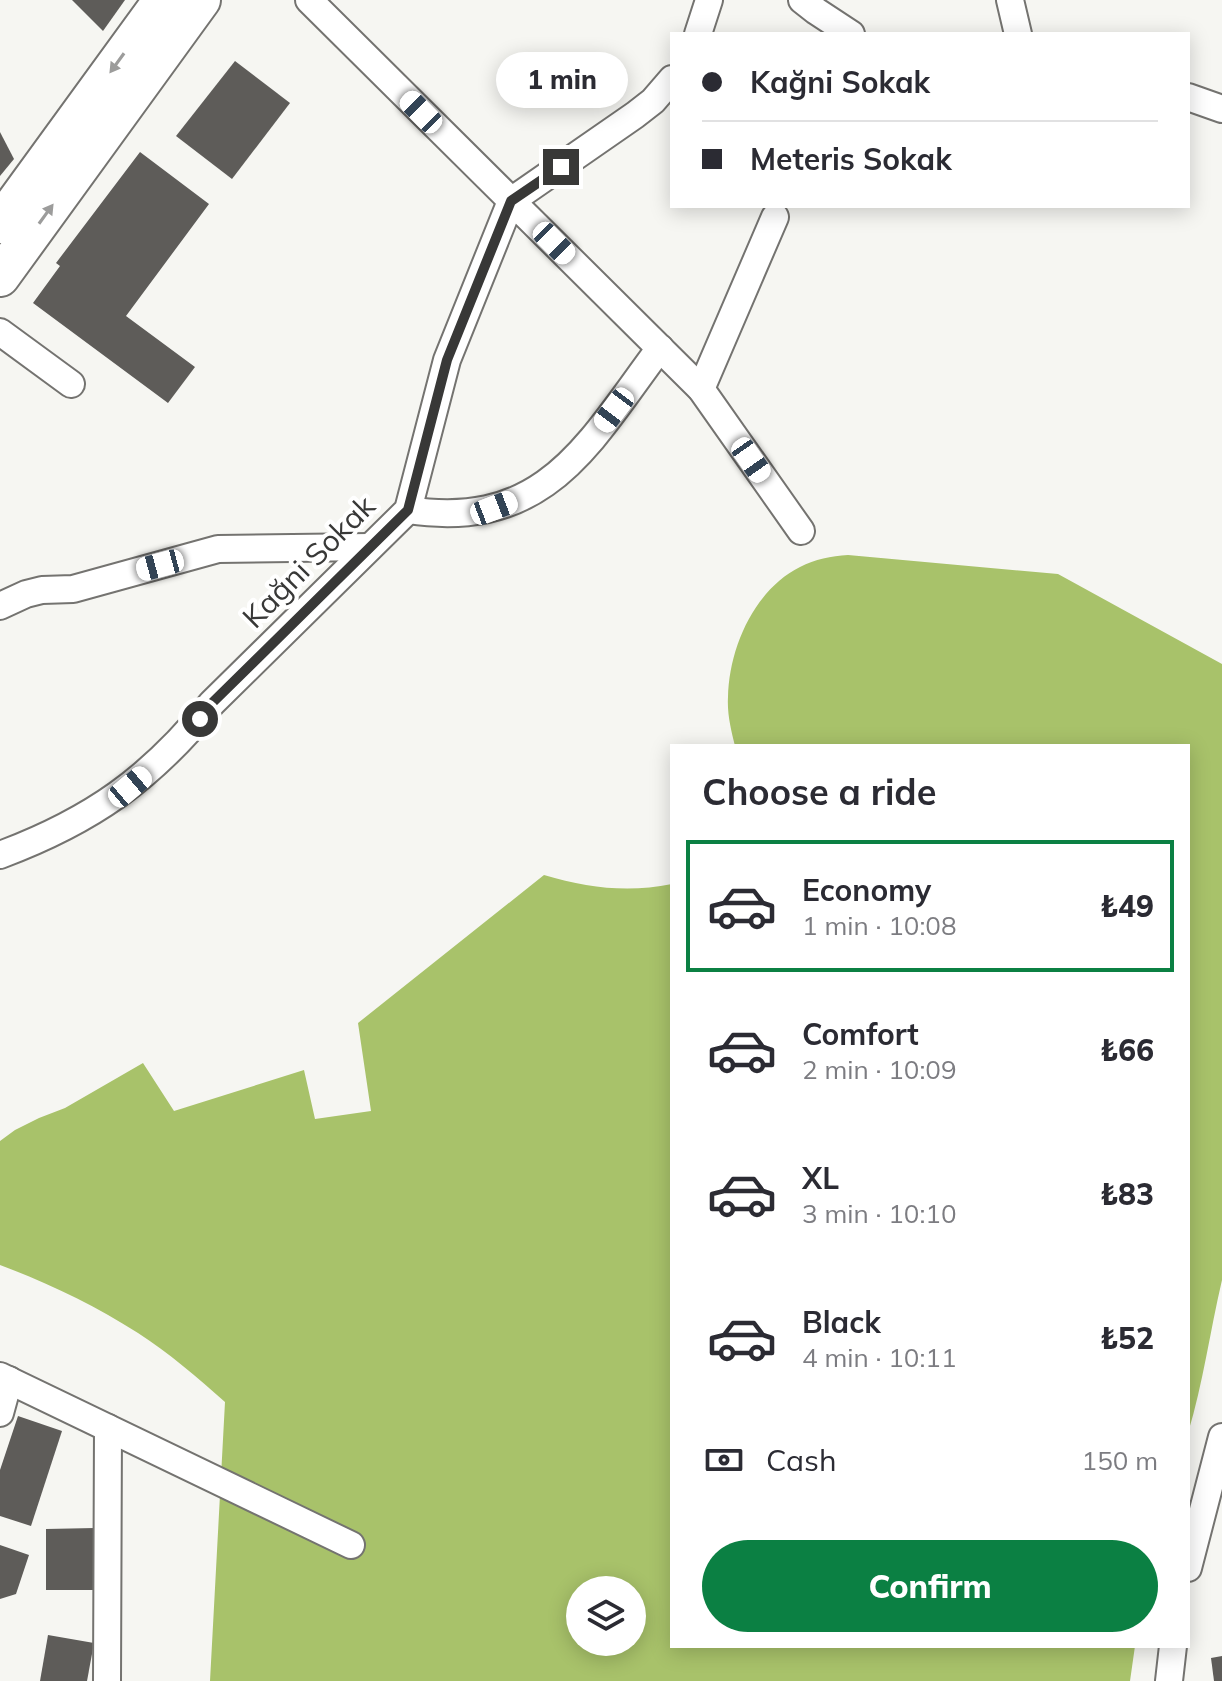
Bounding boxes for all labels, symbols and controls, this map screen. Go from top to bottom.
callout: 1 min [495,51,627,107]
one-way arrow [109,52,125,74]
text: 1 min [527,63,597,96]
text: Kağni Sokak [750,63,930,101]
car [396,87,446,137]
text: Meteris Sokak [750,140,952,178]
route end [543,149,579,185]
one-way arrow [38,204,53,225]
car [529,218,579,268]
car [590,384,638,436]
car [727,433,775,487]
street label: Kağni Sokak [234,487,383,636]
car [467,488,521,528]
car [134,547,186,583]
route start [182,701,218,737]
car [104,762,156,812]
text: Choose a ride [702,769,936,814]
icon: car [706,870,778,942]
text: Economy [802,871,931,909]
text: ₺49 [1100,887,1154,925]
text: 1 min · 10:08 [802,909,957,942]
icon: car [706,1014,778,1086]
text: Comfort [802,1015,919,1053]
text: ₺66 [1100,1031,1154,1069]
text: 2 min · 10:09 [802,1053,957,1086]
icon: car [706,1158,778,1230]
text: XL [802,1159,839,1197]
text: ₺83 [1100,1175,1154,1213]
text: 3 min · 10:10 [802,1197,957,1230]
icon: car [706,1302,778,1374]
text: Black [802,1303,881,1341]
text: ₺52 [1100,1319,1154,1357]
text: 4 min · 10:11 [802,1341,957,1374]
icon: cash [702,1438,746,1482]
text: Cash [766,1441,837,1479]
text: 150 m [1082,1444,1158,1477]
button: Confirm [702,1540,1158,1632]
map controls [566,1576,646,1656]
button: layers [566,1576,646,1656]

